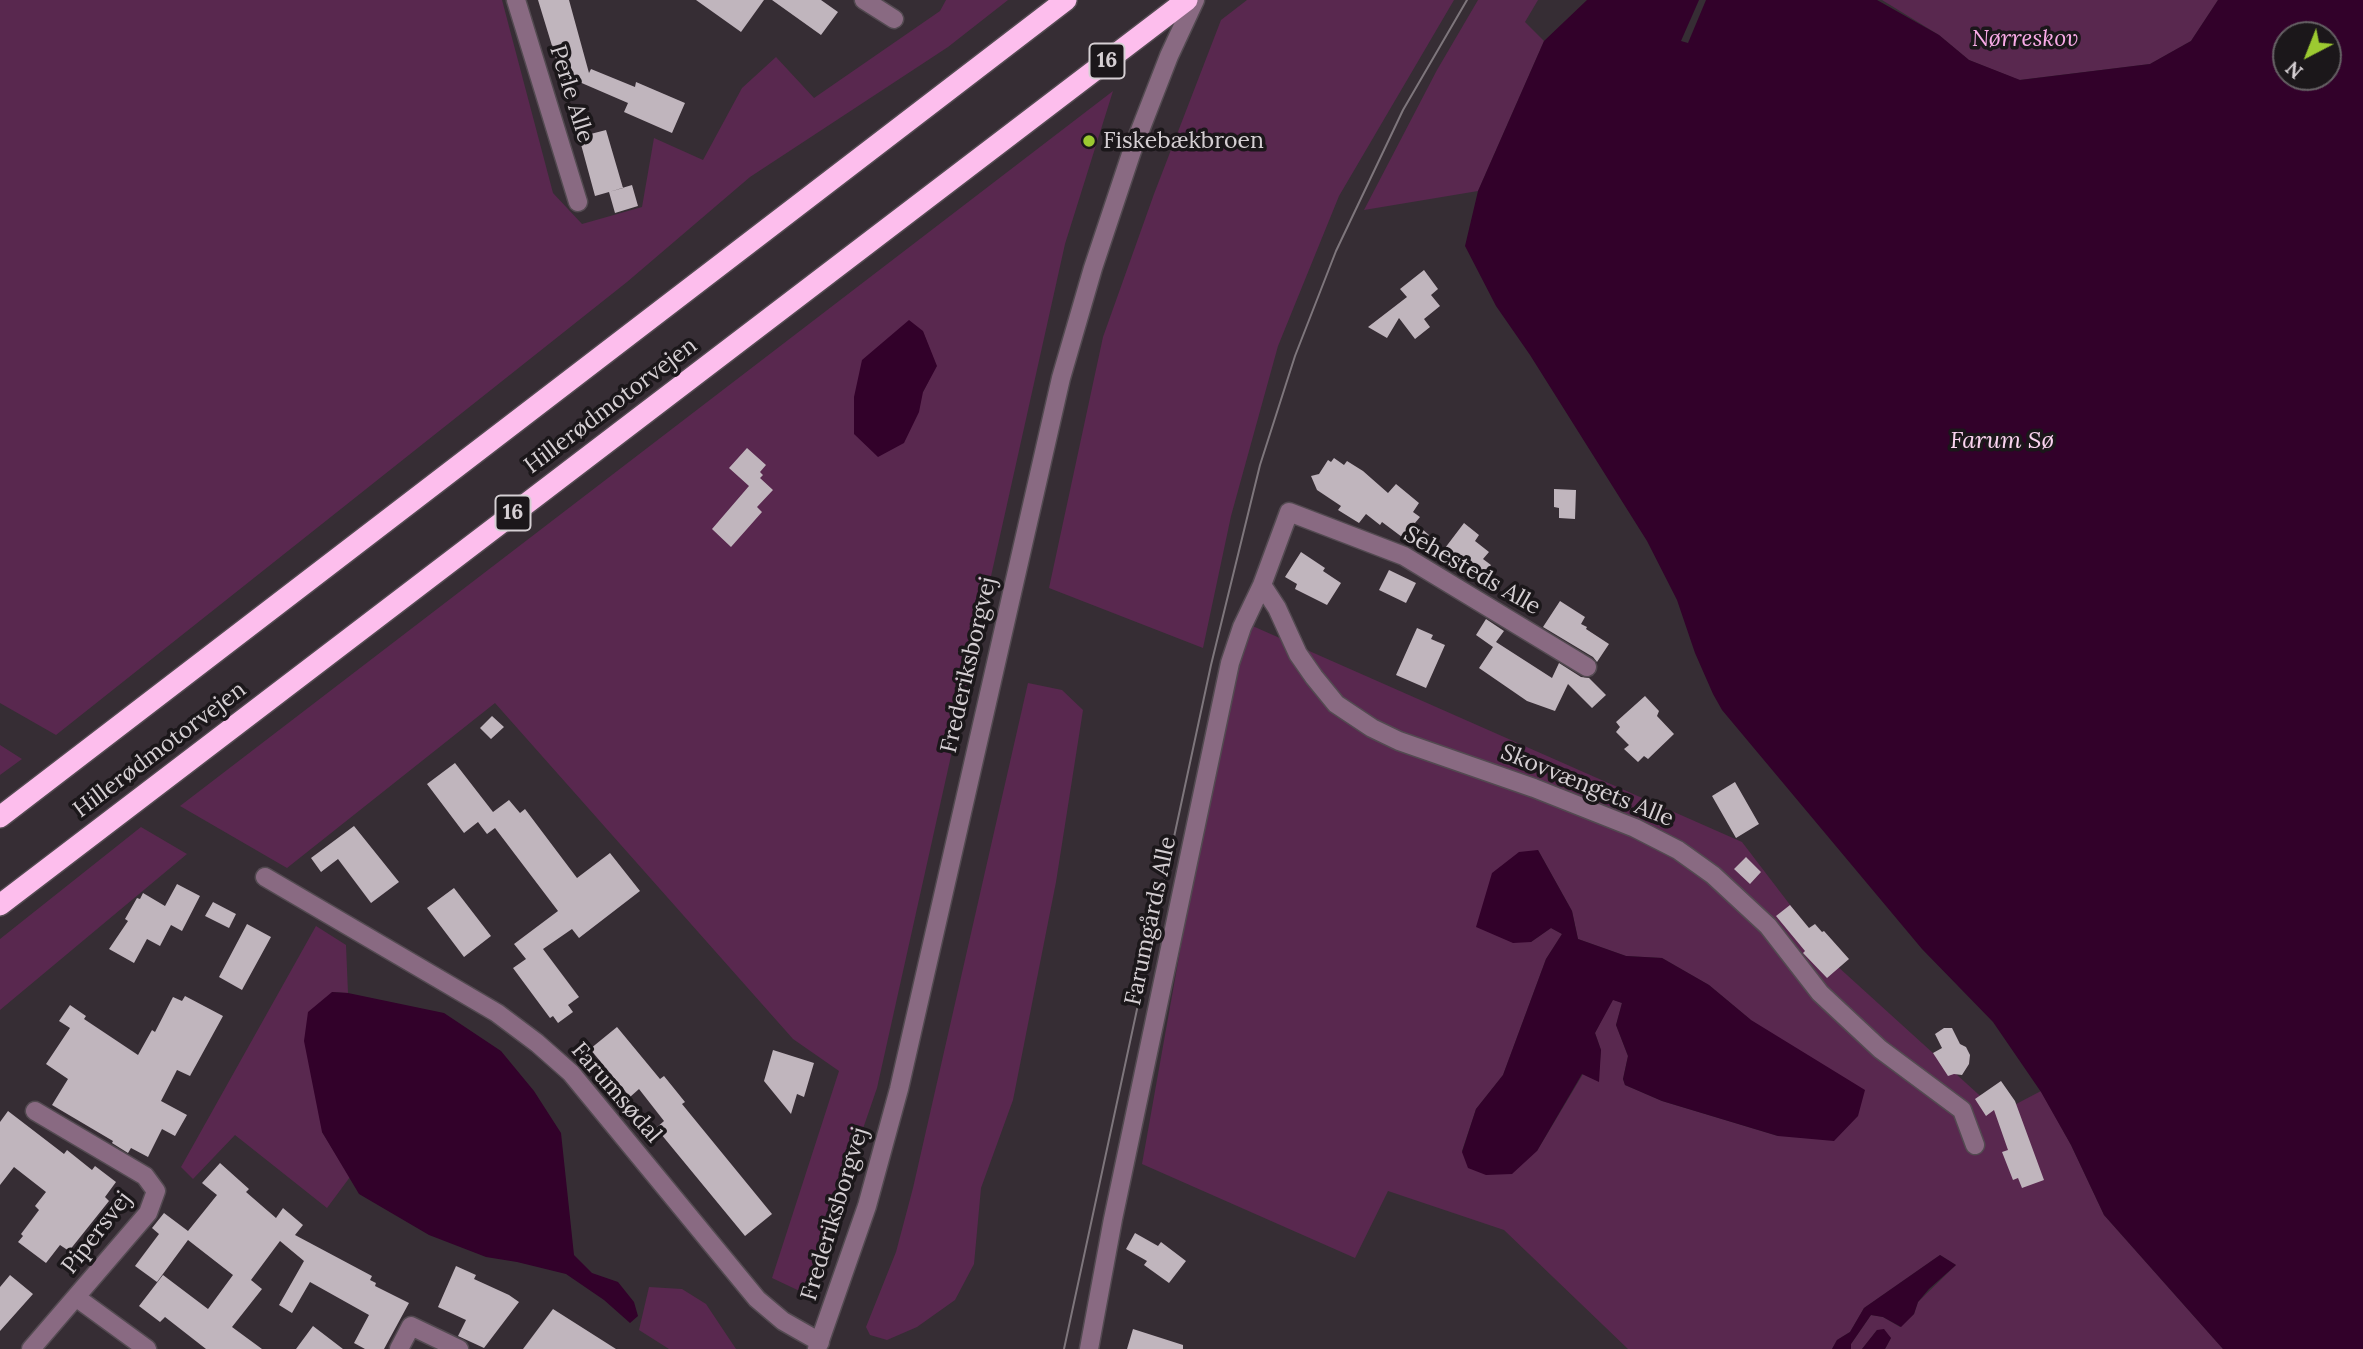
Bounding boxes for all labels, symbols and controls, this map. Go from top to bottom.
north arrow [2272,21,2342,91]
park label: Nørreskov [1972,25,2078,53]
street label: Perle Alle [543,42,599,146]
road number: 16 [1090,43,1124,78]
text: N [2281,56,2308,84]
place label: Fiskebækbroen [1103,127,1264,155]
marker: Fiskebækbroen [1081,133,1097,149]
street label: Hillerødmotorvejen [519,332,703,480]
water label: Farum Sø [1950,427,2054,455]
road number: 16 [496,496,530,530]
street label: Sehesteds Alle [1399,521,1545,621]
street label: Frederiksborgvej [935,574,1003,756]
street label: Hillerødmotorvejen [68,676,252,824]
street label: Skovvængets Alle [1497,739,1677,833]
street label: Farumgårds Alle [1120,834,1182,1008]
street label: Farumsødal [565,1037,667,1149]
street label: Frederiksborgvej [796,1124,874,1304]
street label: Pipersvej [56,1186,138,1280]

